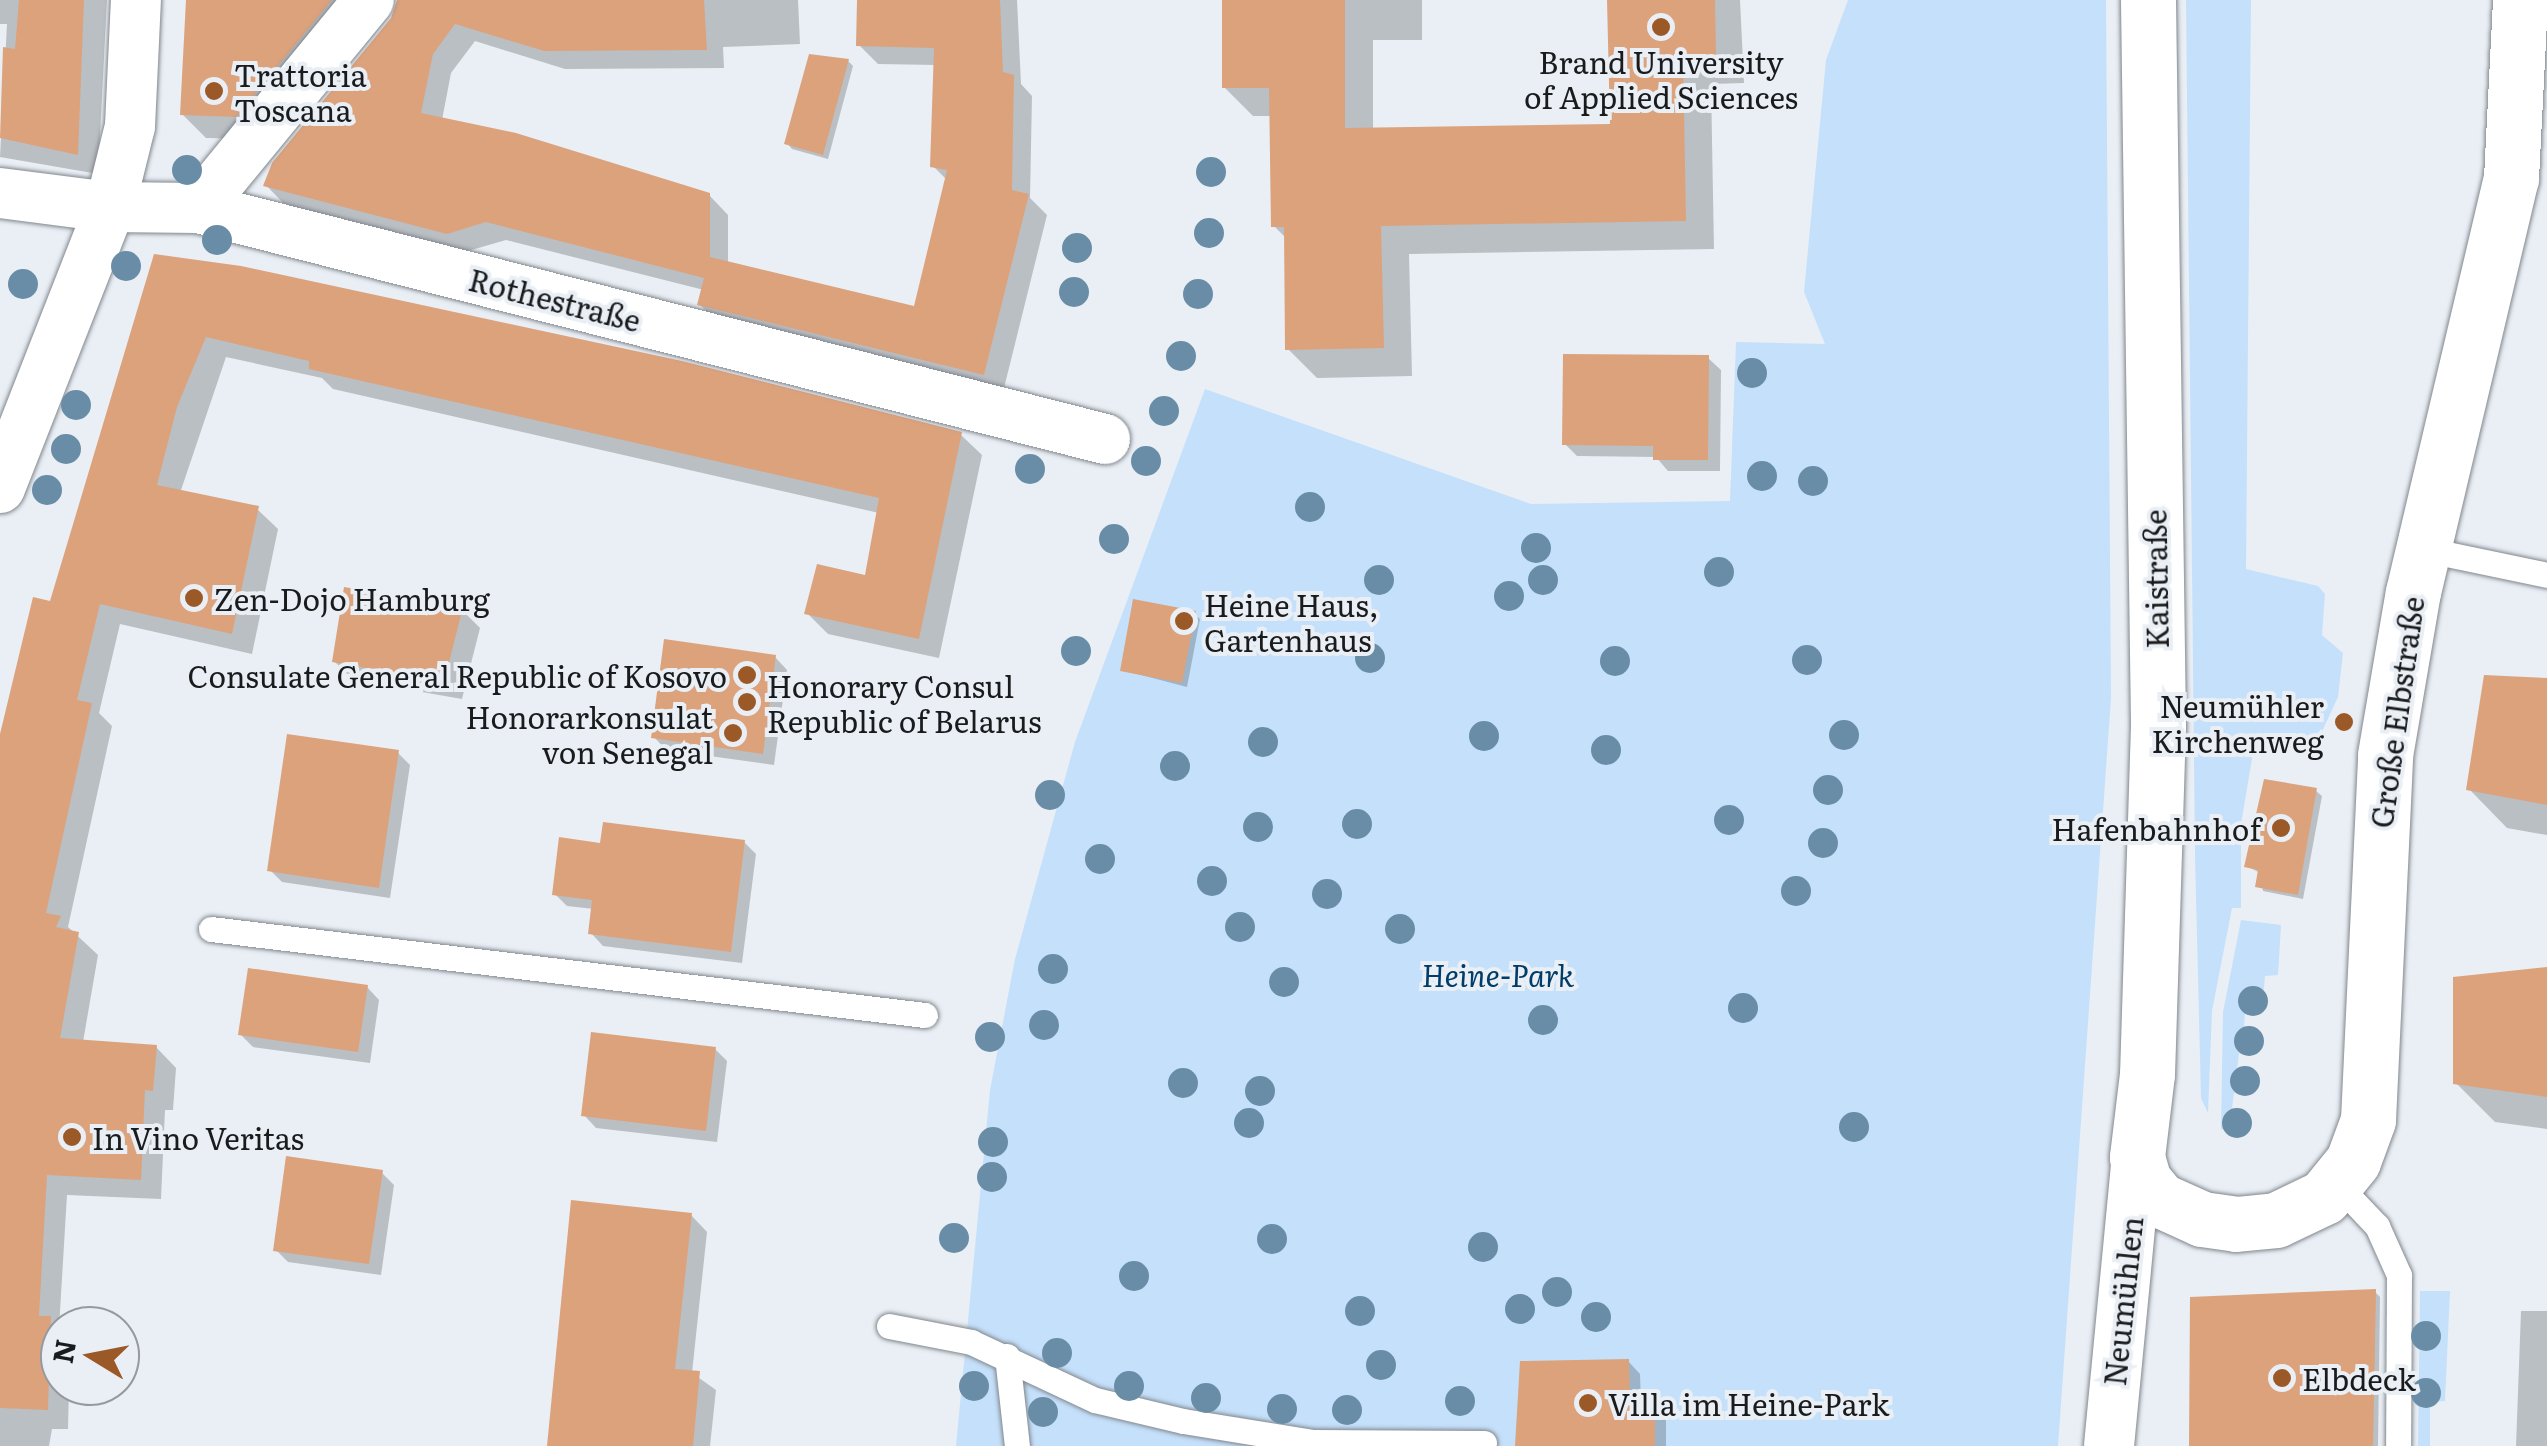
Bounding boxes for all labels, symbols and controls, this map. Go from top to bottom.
marker: Brand University of Applied Sciences [1650,16,1672,38]
place label: Brand University of Applied Sciences [1524,43,1798,114]
place label: Trattoria Toscana [234,56,367,126]
marker: Trattoria Toscana [203,80,225,102]
street label: Rothestraße [465,260,645,338]
street label: Kaistraße [2136,509,2174,649]
place label: Zen-Dojo Hamburg [214,580,490,616]
place label: Heine Haus, Gartenhaus [1204,586,1379,656]
marker: Zen-Dojo Hamburg [183,587,205,609]
street label: Große Elbstraße [2362,594,2430,830]
marker: Heine Haus, Gartenhaus [1173,610,1195,632]
place label: Consulate General Republic of Kosovo [187,657,727,693]
marker: Consulate General Republic of Kosovo [736,664,758,686]
place label: Honorary Consul Republic of Belarus [767,667,1041,738]
place label: Neumühler Kirchenweg [2151,687,2324,758]
marker: Honorary Consul Republic of Belarus [736,691,758,713]
place label: Honorarkonsulat von Senegal [466,698,713,768]
marker: Neumühler Kirchenweg [2333,711,2355,733]
marker: Honorarkonsulat von Senegal [722,722,744,744]
place label: Hafenbahnhof [2051,810,2261,846]
marker: Hafenbahnhof [2270,817,2292,839]
park label: Heine-Park [1422,956,1574,992]
place label: In Vino Veritas [92,1119,304,1155]
marker: In Vino Veritas [61,1126,83,1148]
street label: Neumühlen [2095,1215,2149,1387]
north arrow [40,1306,140,1406]
text: N [40,1336,85,1366]
place label: Elbdeck [2302,1360,2416,1396]
marker: Elbdeck [2271,1367,2293,1389]
place label: Villa im Heine-Park [1608,1385,1889,1421]
marker: Villa im Heine-Park [1577,1392,1599,1414]

